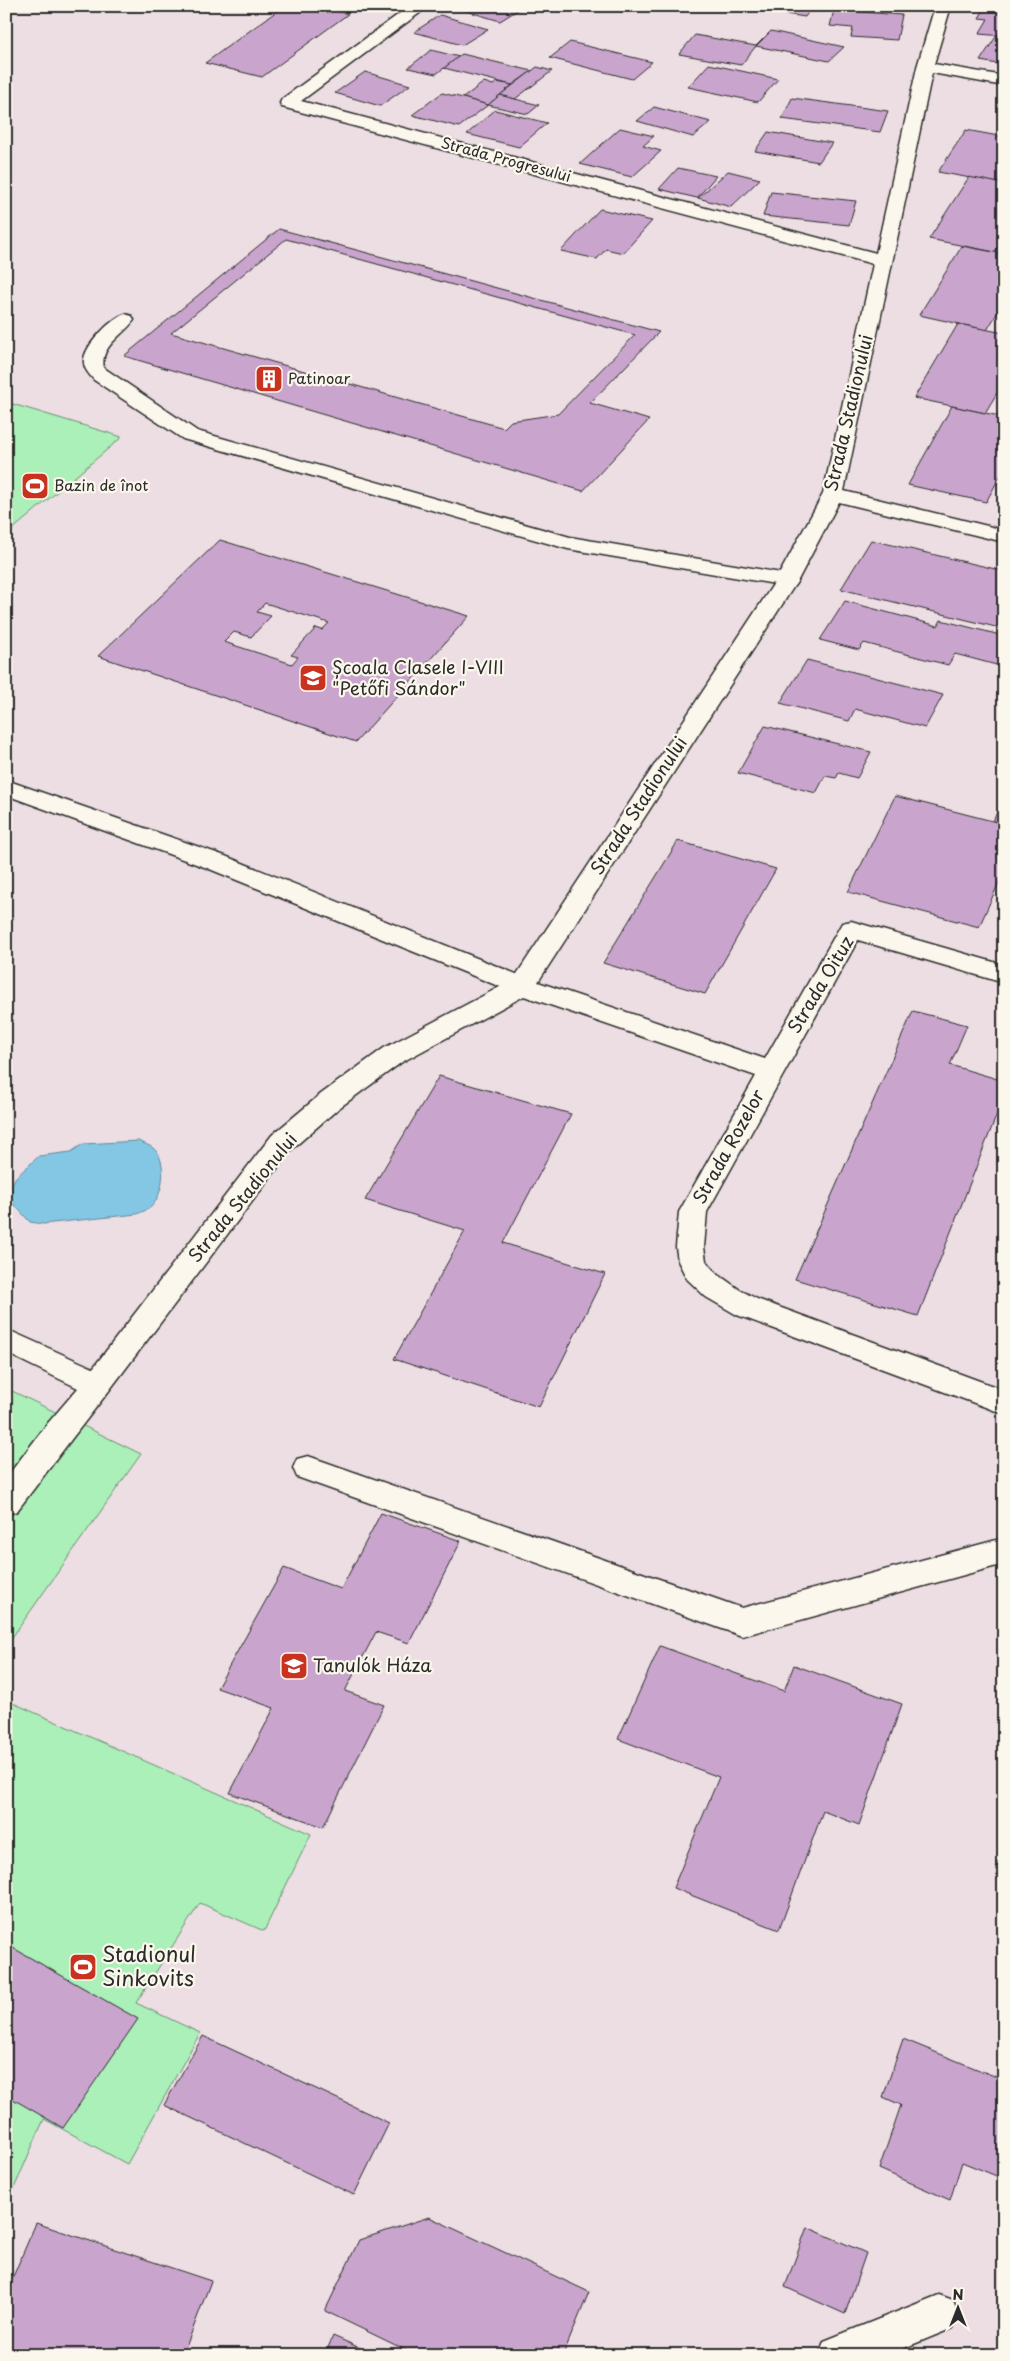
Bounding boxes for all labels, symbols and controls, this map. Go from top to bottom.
street label: Strada Progresului [439,130,574,187]
street label: Strada Stadionului [816,332,879,494]
building icon: Patinoar [254,364,284,394]
place label: Patinoar [288,366,351,389]
sports icon: Bazin de înot [20,471,50,501]
place label: Bazin de înot [54,473,148,496]
place label: Școala Clasele I-VIII "Petőfi Sándor" [332,653,504,701]
school or university icon: Școala Clasele I-VIII "Petőfi Sándor" [298,663,328,693]
street label: Strada Stadionului [583,731,693,880]
street label: Strada Oituz [780,930,860,1038]
street label: Strada Rozelor [685,1084,771,1208]
street label: Strada Stadionului [181,1126,303,1268]
school or university icon: Tanulók Háza [279,1651,309,1681]
place label: Tanulók Háza [313,1651,432,1678]
place label: Stadionul Sinkovits [102,1937,196,1993]
sports icon: Stadionul Sinkovits [68,1952,98,1982]
north arrow [932,2284,982,2334]
text: N [952,2284,964,2305]

